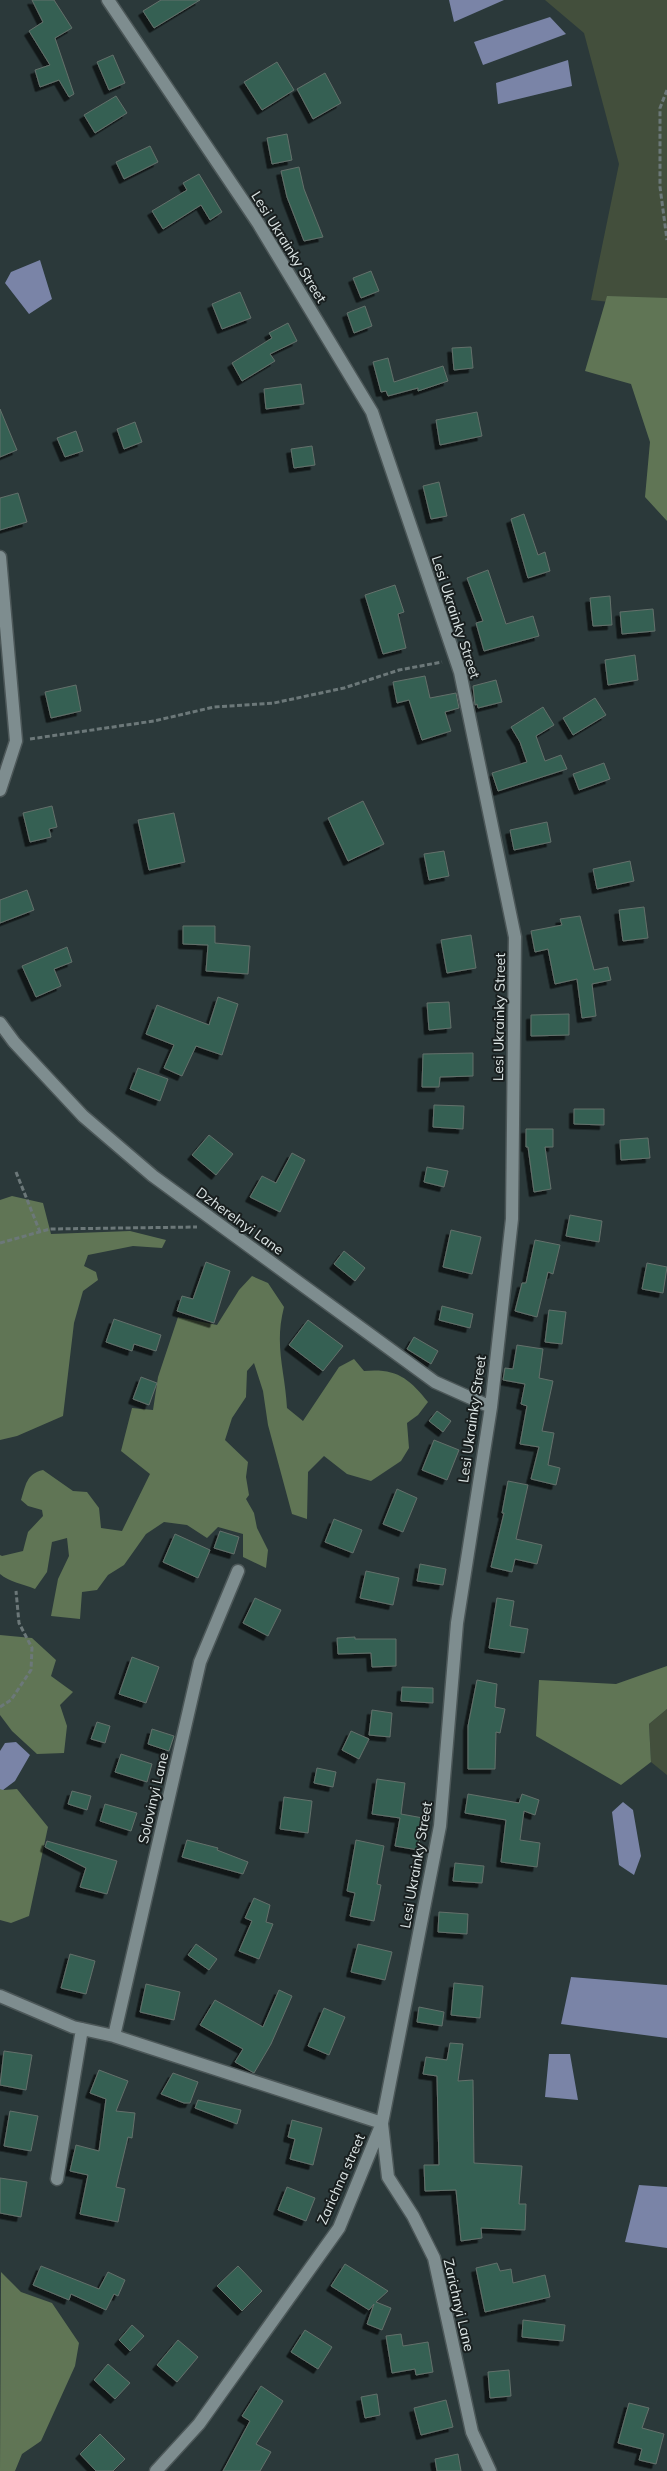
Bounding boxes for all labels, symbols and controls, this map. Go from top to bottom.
street label: Lesi Ukrainky Street [247,188,331,306]
street label: Lesi Ukrainky Street [428,553,484,681]
street label: Lesi Ukrainky Street [489,953,509,1081]
street label: Dzherelnyi Lane [193,1183,287,1259]
street label: Lesi Ukrainky Street [454,1354,490,1484]
street label: Solovinyi Lane [134,1751,172,1845]
street label: Lesi Ukrainky Street [396,1800,436,1930]
street label: Zarichna street [313,2131,369,2227]
street label: Zarichnyi Lane [440,2257,478,2353]

